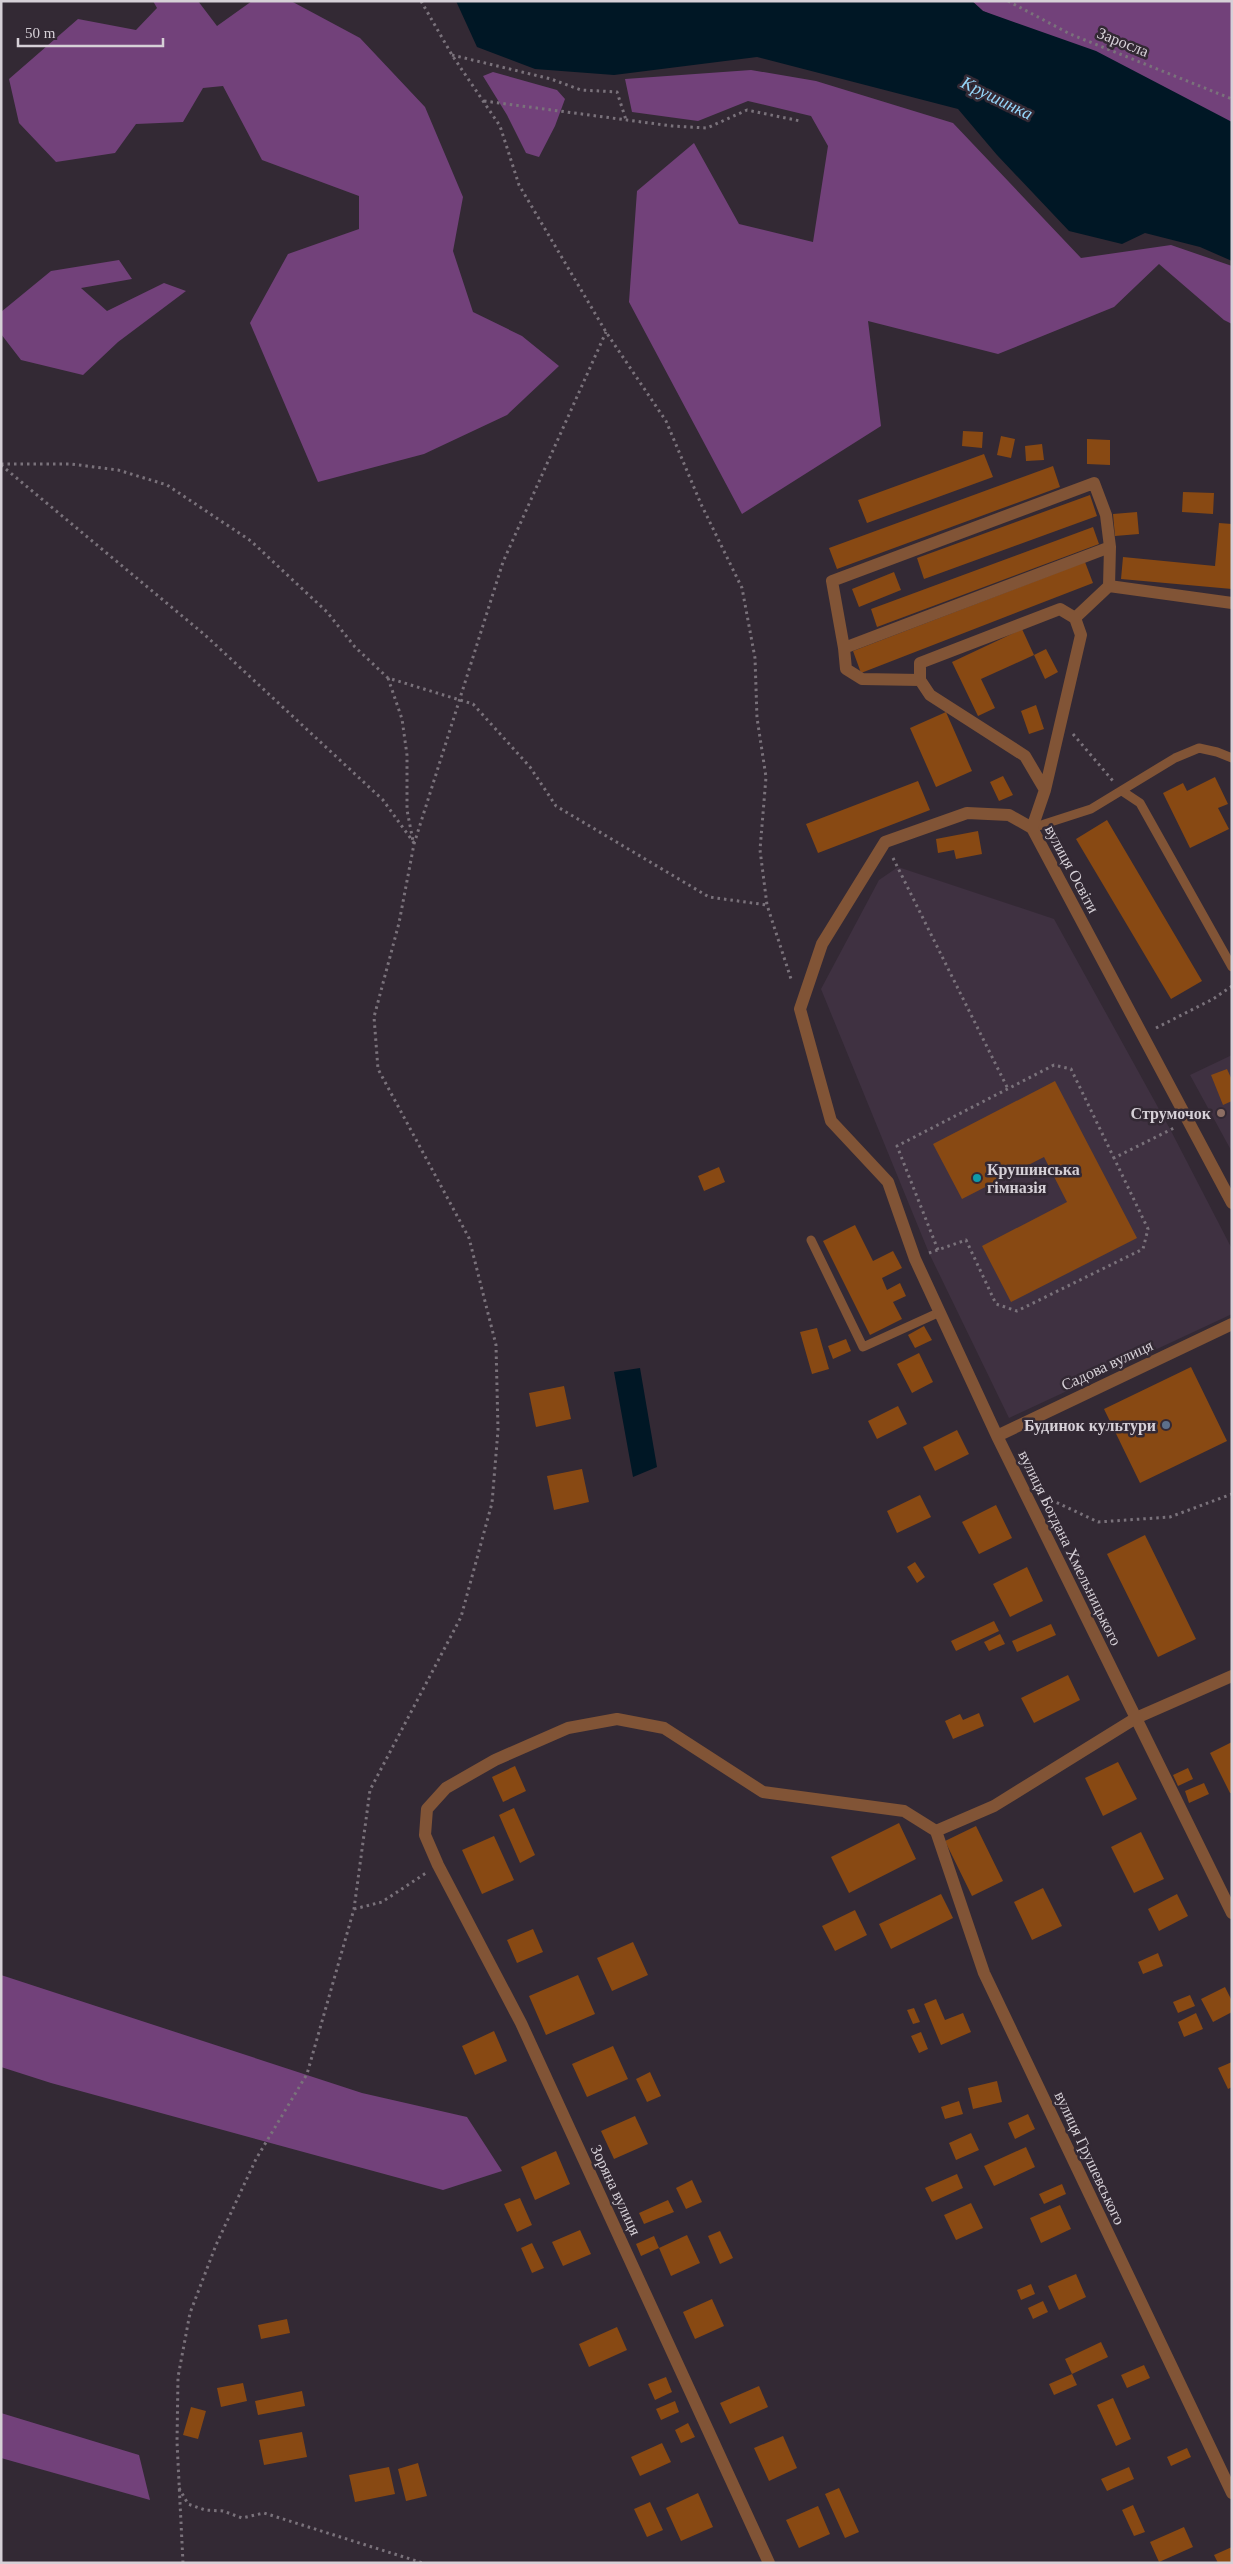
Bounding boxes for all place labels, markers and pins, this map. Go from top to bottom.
place label: Струмочок [1131,1105,1212,1123]
marker: Струмочок [1215,1107,1227,1119]
place label: Крушинська гімназія [987,1161,1080,1196]
marker: Крушинська гімназія [971,1172,983,1184]
place label: Будинок культури [1024,1417,1156,1435]
marker: Будинок культури [1160,1419,1172,1431]

